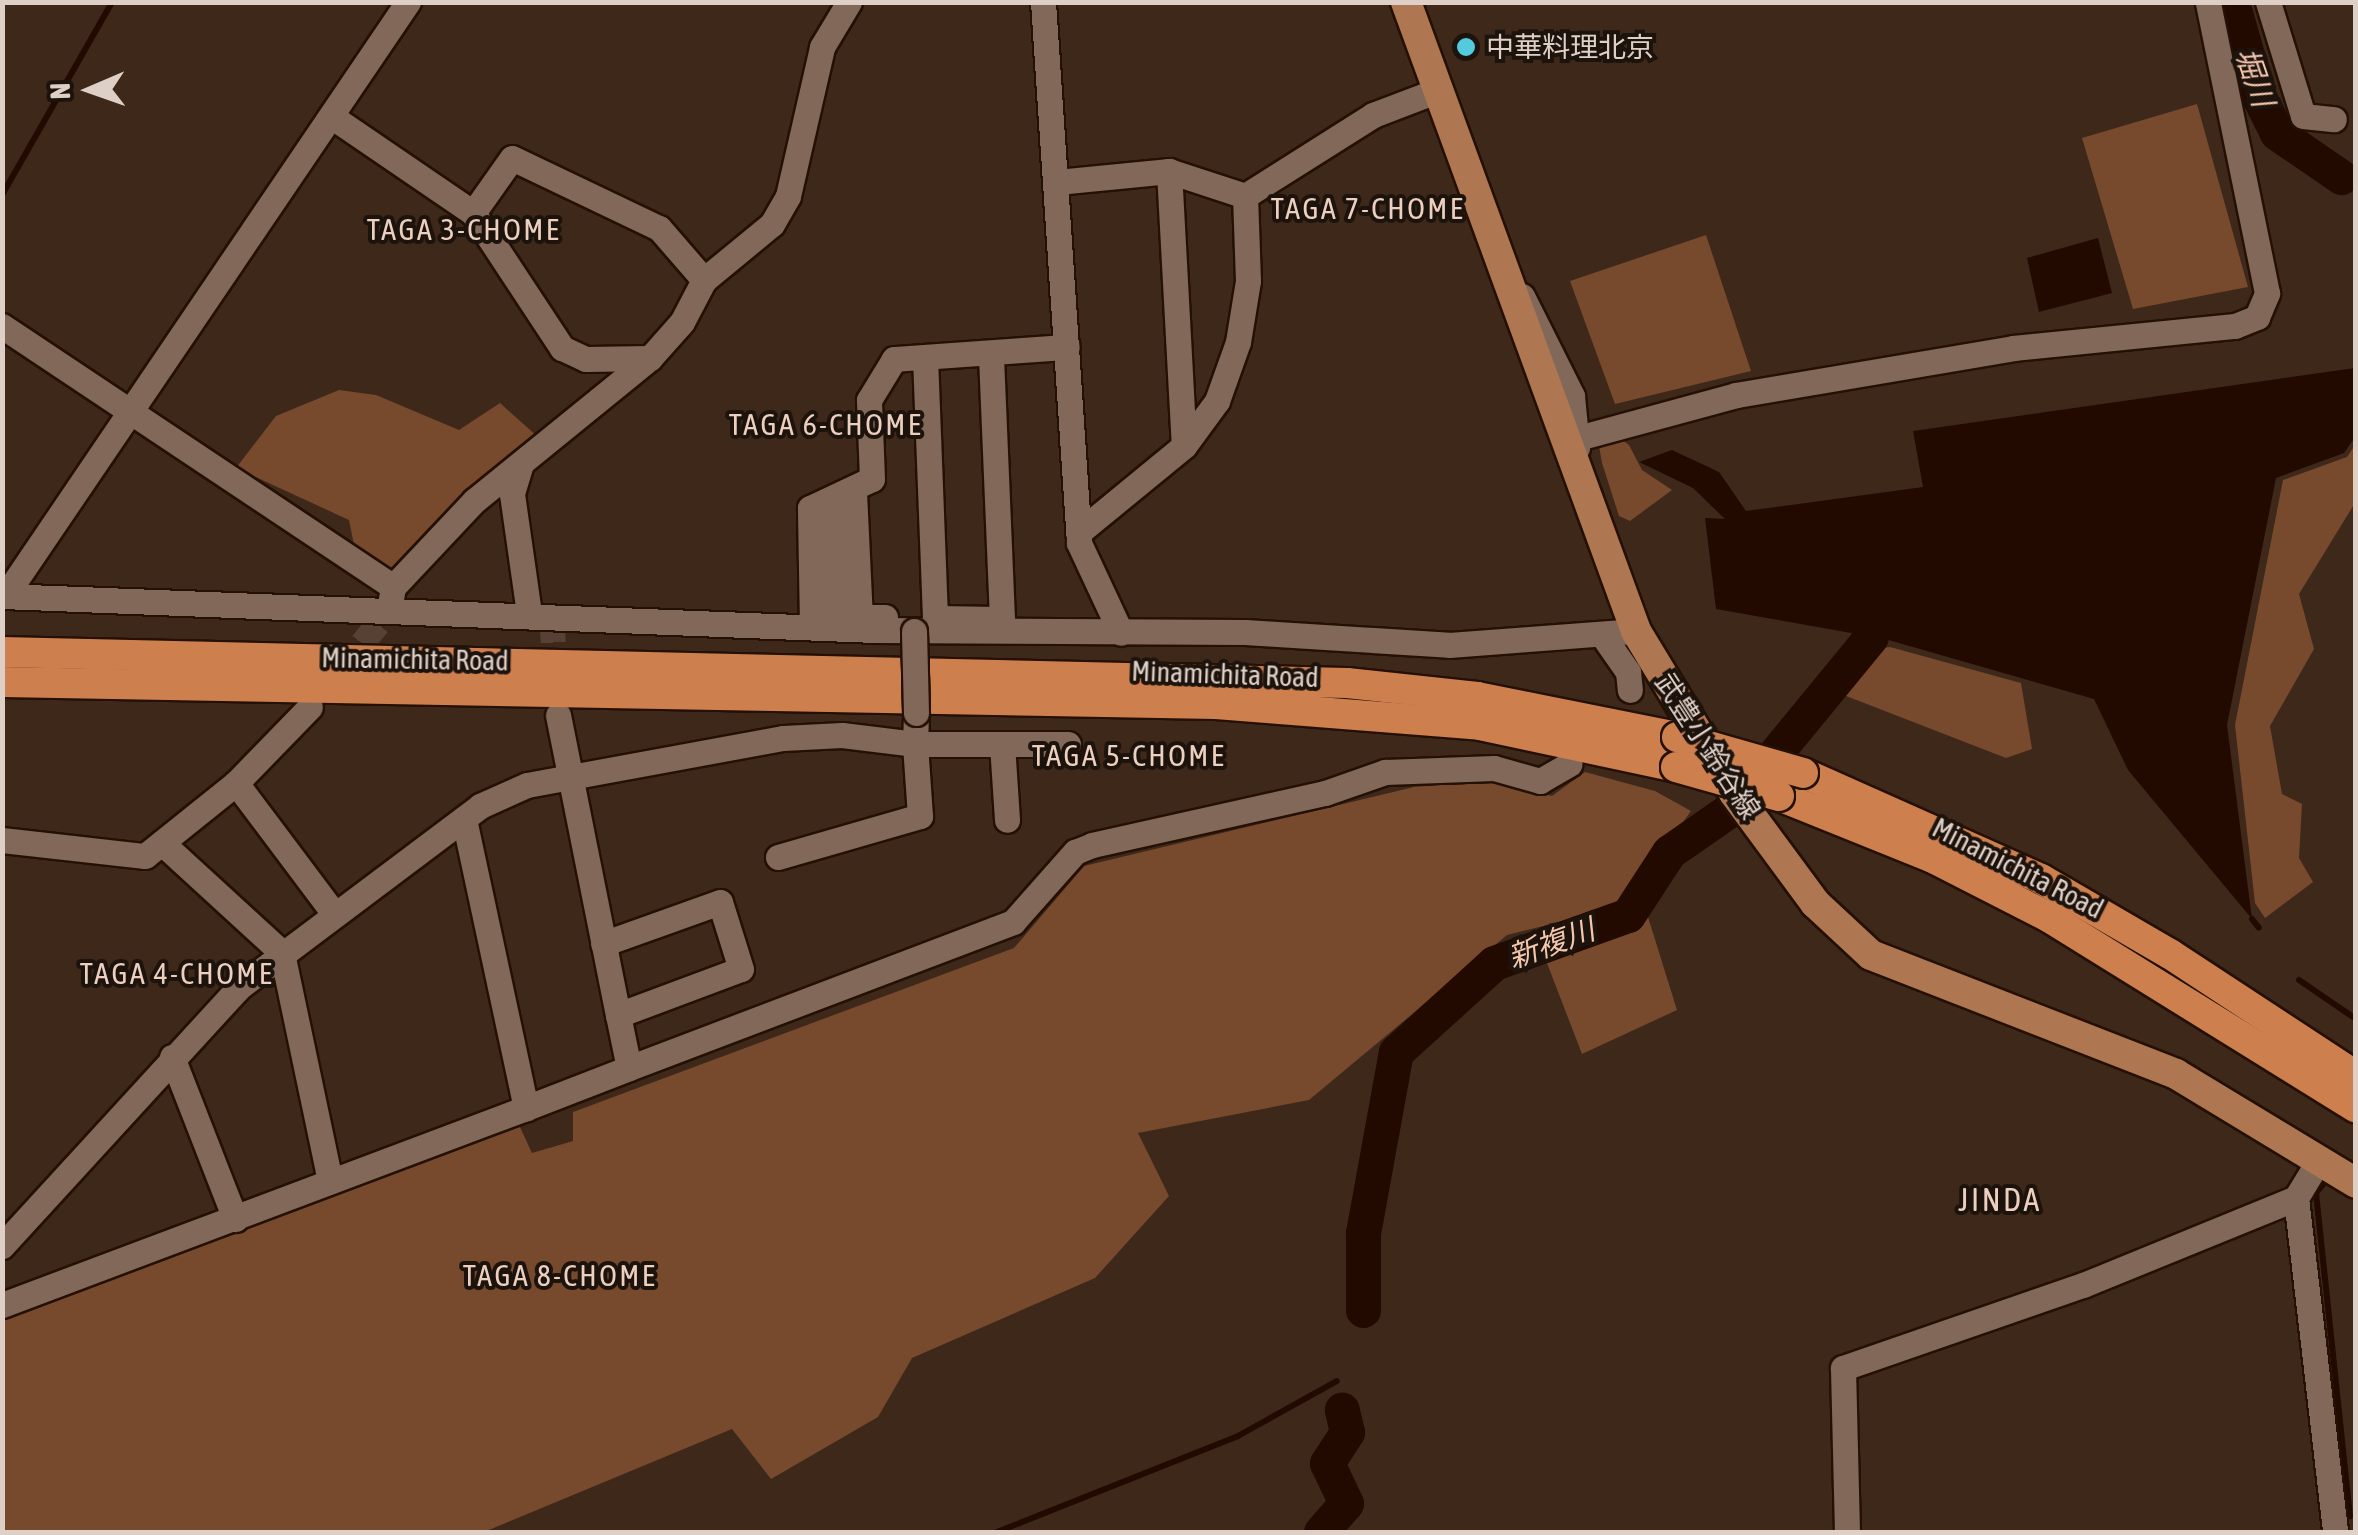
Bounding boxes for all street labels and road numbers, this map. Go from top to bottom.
street label: Minamichita Road [321,641,509,677]
street label: Minamichita Road [1131,654,1319,694]
street label: 武豊小鈴谷線 [1648,666,1768,826]
street label: Minamichita Road [1927,811,2109,925]

